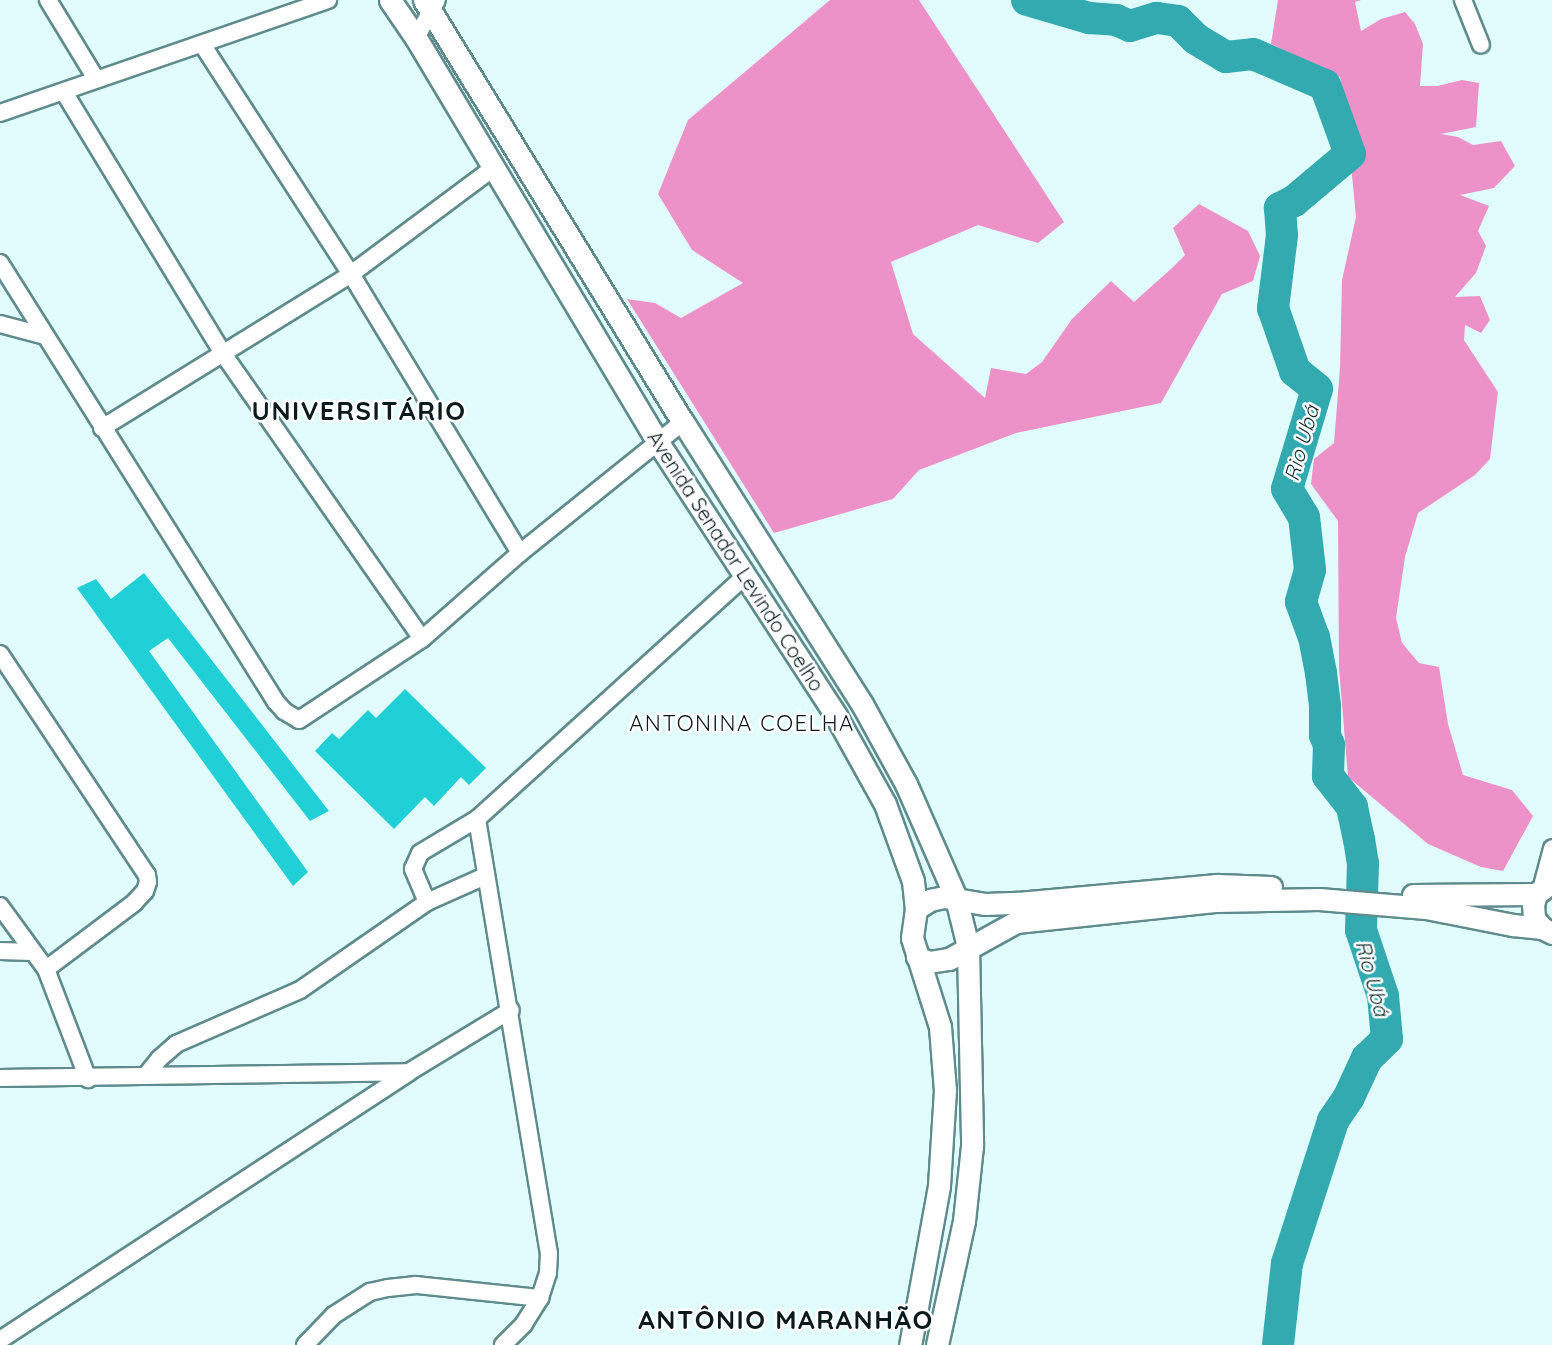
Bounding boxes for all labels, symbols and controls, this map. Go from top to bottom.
district label: UNIVERSITÁRIO [252,395,466,427]
water label: Rio Ubá [1278,402,1324,484]
street label: Avenida Senador Levindo Coelho [643,426,829,696]
district label: ANTONINA COELHA [629,711,855,737]
water label: Rio Ubá [1351,937,1395,1019]
district label: ANTÔNIO MARANHÃO [638,1304,934,1336]

